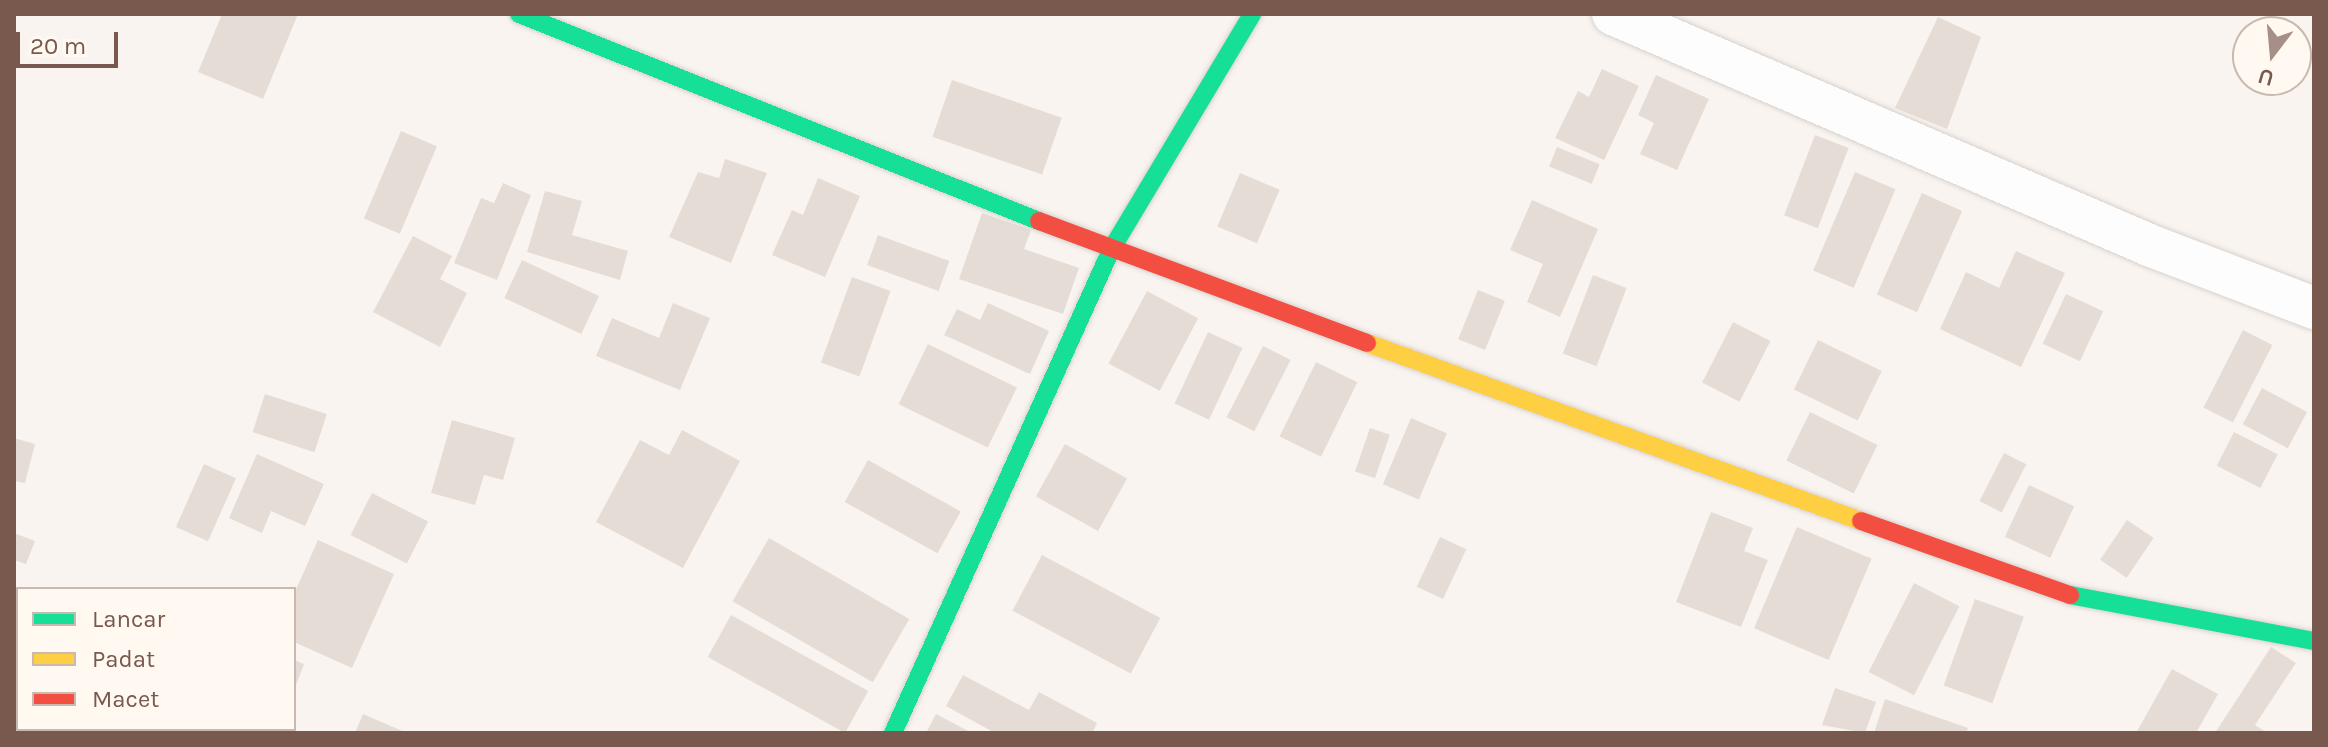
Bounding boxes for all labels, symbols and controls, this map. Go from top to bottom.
scale bar [20,16,122,66]
north arrow [2232,16,2312,96]
text: 20 m [30,32,86,60]
text: U [2255,63,2277,92]
legend [16,587,296,731]
text: Lancar [92,605,165,633]
text: Padat [92,645,155,673]
text: Macet [92,685,159,713]

